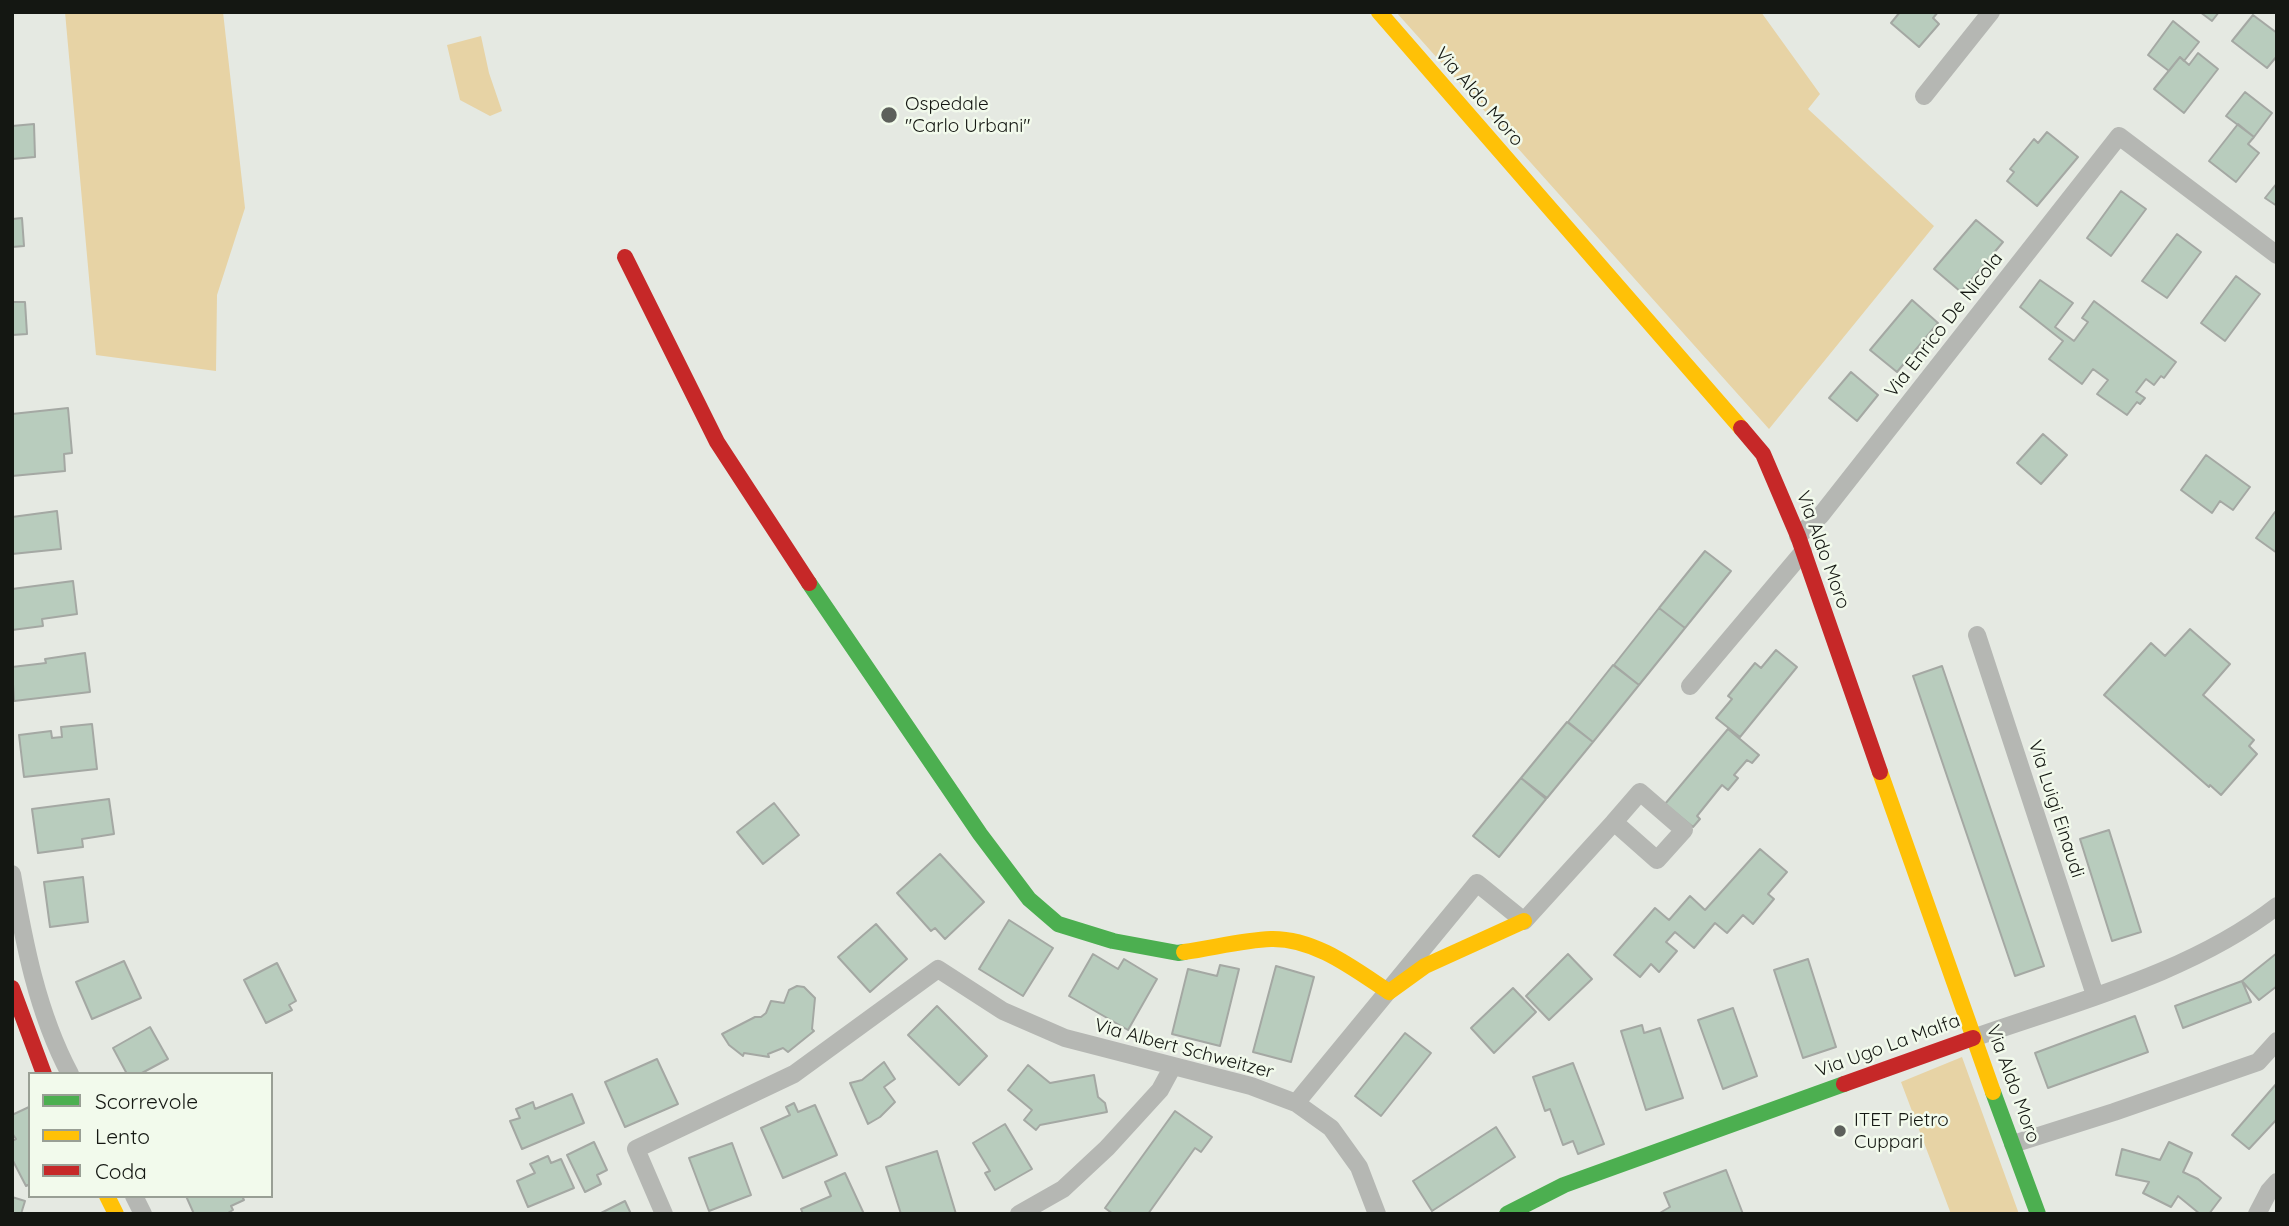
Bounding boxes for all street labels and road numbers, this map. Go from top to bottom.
street label: Via Aldo Moro [1430,43,1528,151]
street label: Via Enrico De Nicola [1880,248,2008,402]
street label: Via Aldo Moro [1791,488,1855,612]
street label: Via Luigi Einaudi [2023,737,2089,881]
street label: Via Ugo La Malfa [1813,1009,1963,1083]
street label: Via Albert Schweitzer [1092,1014,1276,1084]
street label: Via Aldo Moro [1981,1022,2045,1146]

